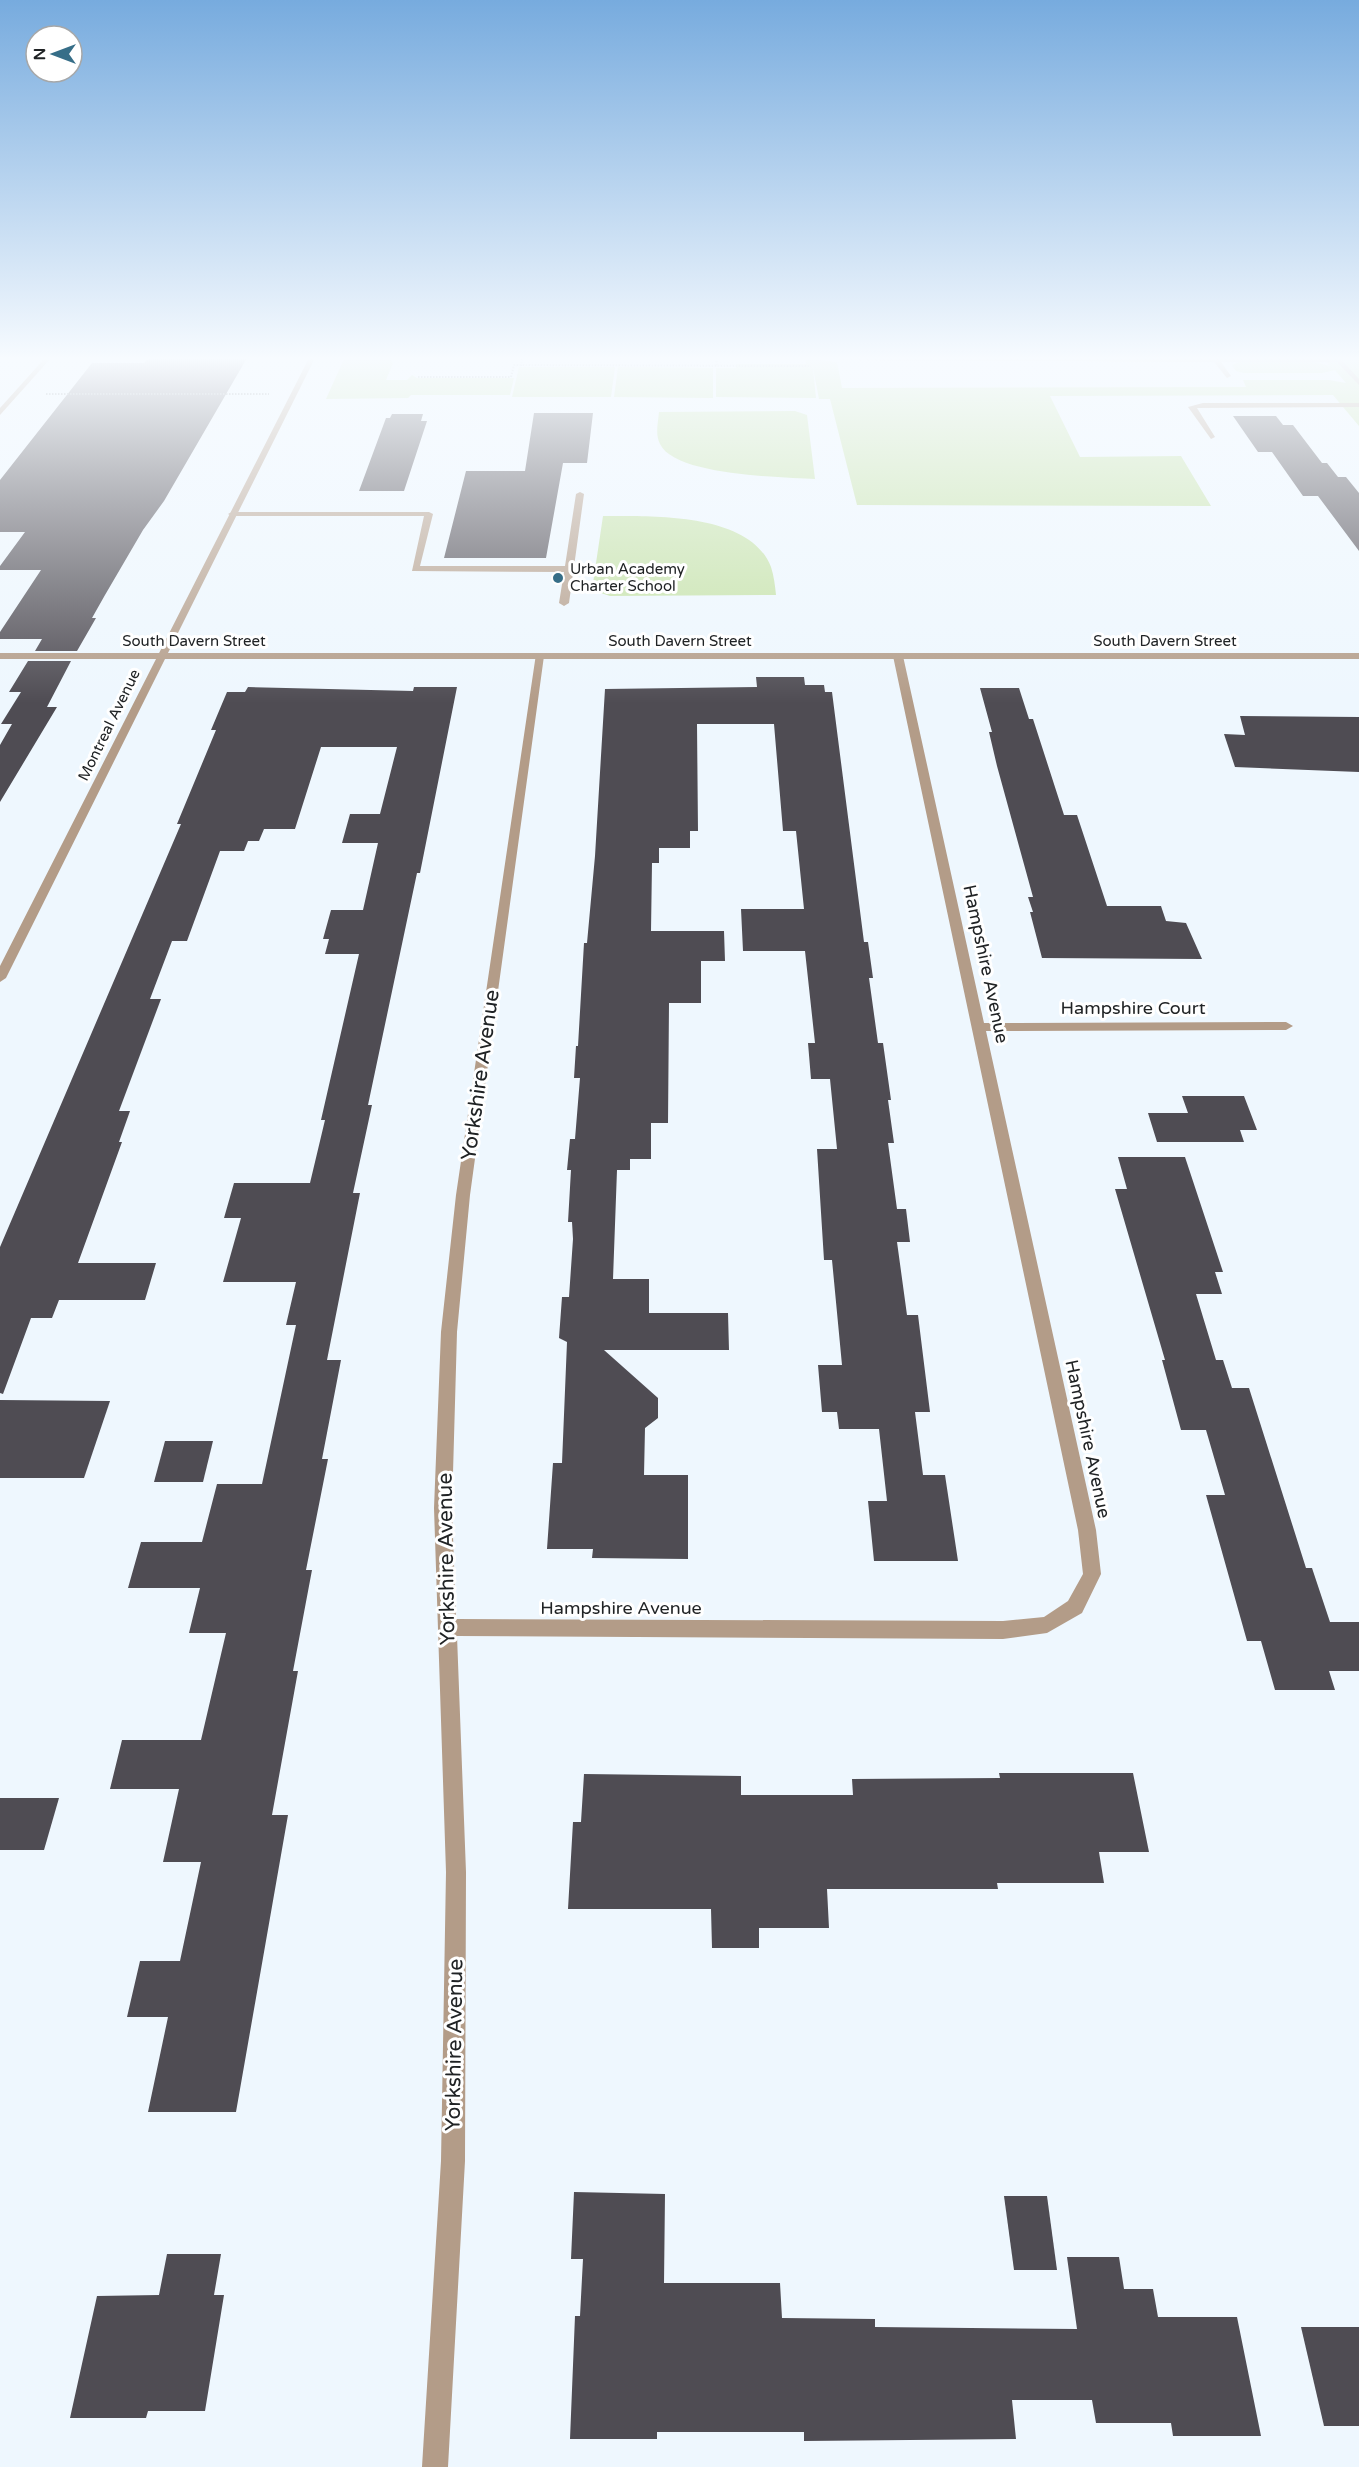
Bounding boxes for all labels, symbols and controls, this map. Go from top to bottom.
north arrow [24,24,84,84]
text: N [30,48,50,60]
place label: Urban Academy Charter School [570,560,685,595]
marker: Urban Academy Charter School [551,571,565,585]
street label: South Davern Street [122,632,266,650]
street label: South Davern Street [608,632,752,650]
street label: South Davern Street [1093,632,1237,650]
street label: Montreal Avenue [74,666,144,784]
street label: Hampshire Avenue [958,883,1014,1045]
street label: Yorkshire Avenue [456,988,505,1162]
street label: Hampshire Court [1060,997,1206,1019]
street label: Hampshire Avenue [1060,1358,1116,1520]
street label: Yorkshire Avenue [432,1473,461,1645]
street label: Hampshire Avenue [540,1597,702,1619]
street label: Yorkshire Avenue [440,1959,469,2131]

